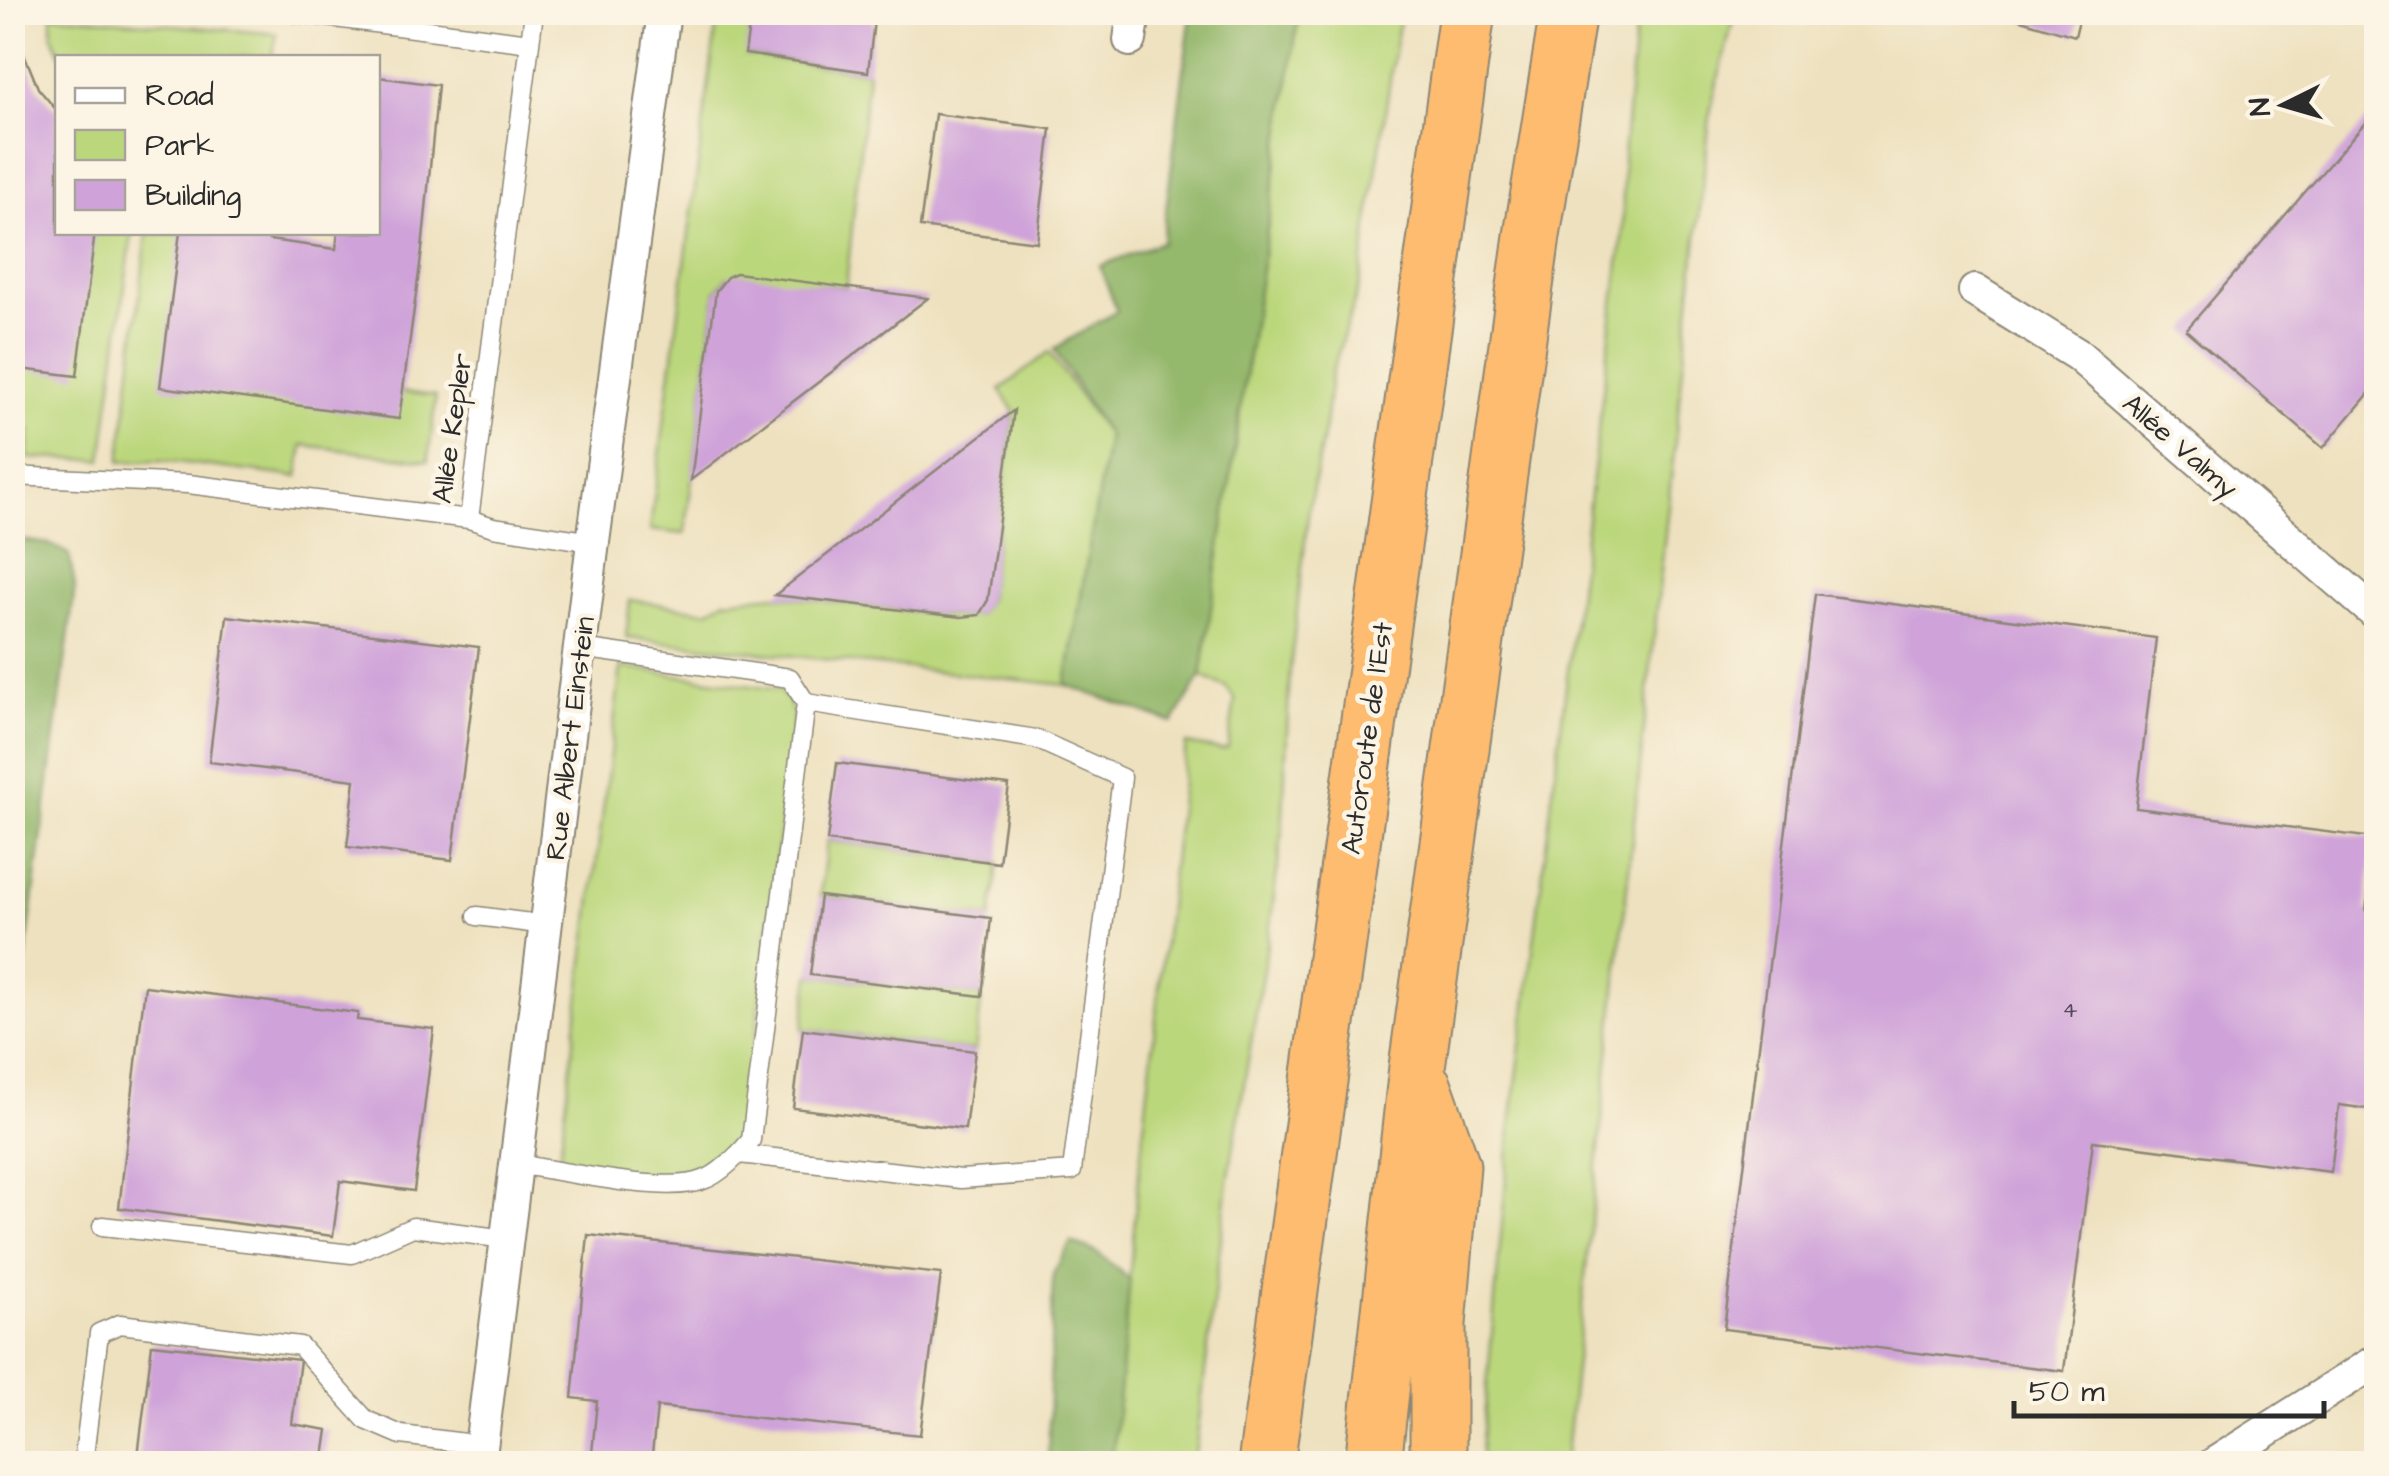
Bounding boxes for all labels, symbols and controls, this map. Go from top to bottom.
legend [55,55,380,235]
north arrow [2234,55,2334,155]
text: Road [145,75,214,117]
text: N [2240,96,2281,117]
text: Park [145,125,214,167]
text: Building [145,175,241,218]
street label: Allée Kepler [423,351,482,506]
street label: Allée Valmy [2112,385,2246,509]
street label: Rue Albert Einstein [536,614,605,862]
street label: Autoroute de l’Est [1332,619,1403,857]
house number: 4 [2063,995,2078,1026]
scale bar [2014,1356,2324,1418]
text: 50 m [2029,1371,2105,1413]

